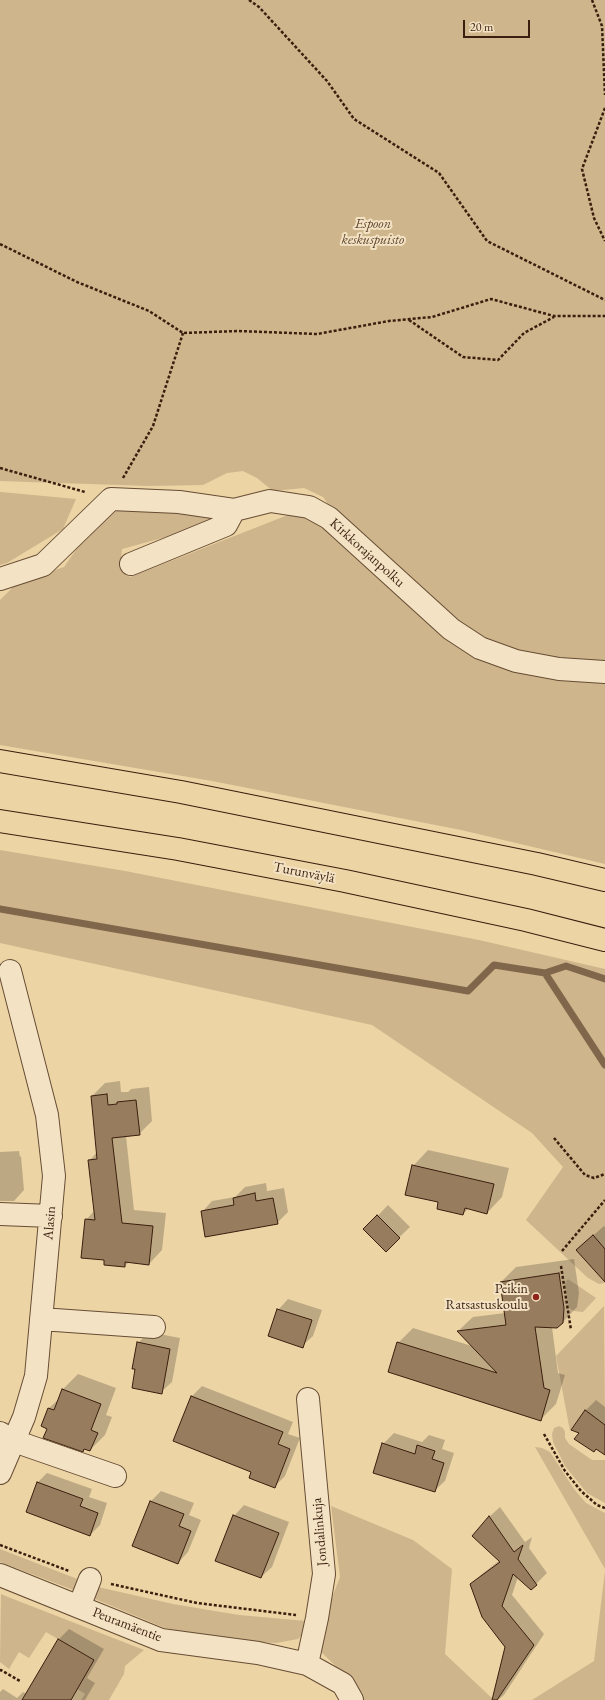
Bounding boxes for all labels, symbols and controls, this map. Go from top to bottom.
scale bar [465,12,532,38]
text: 20 m [470,19,493,35]
park label: Espoon keskuspuisto [342,216,404,248]
street label: Kirkkorajanpolku [326,515,408,591]
street label: Turunväylä [272,859,336,887]
street label: Alasin [40,1205,60,1241]
place label: Peikin Ratsastuskoulu [445,1281,528,1314]
marker: Peikin Ratsastuskoulu [531,1292,541,1302]
street label: Jondalinkuja [309,1497,331,1567]
street label: Peuramäentie [90,1604,164,1646]

